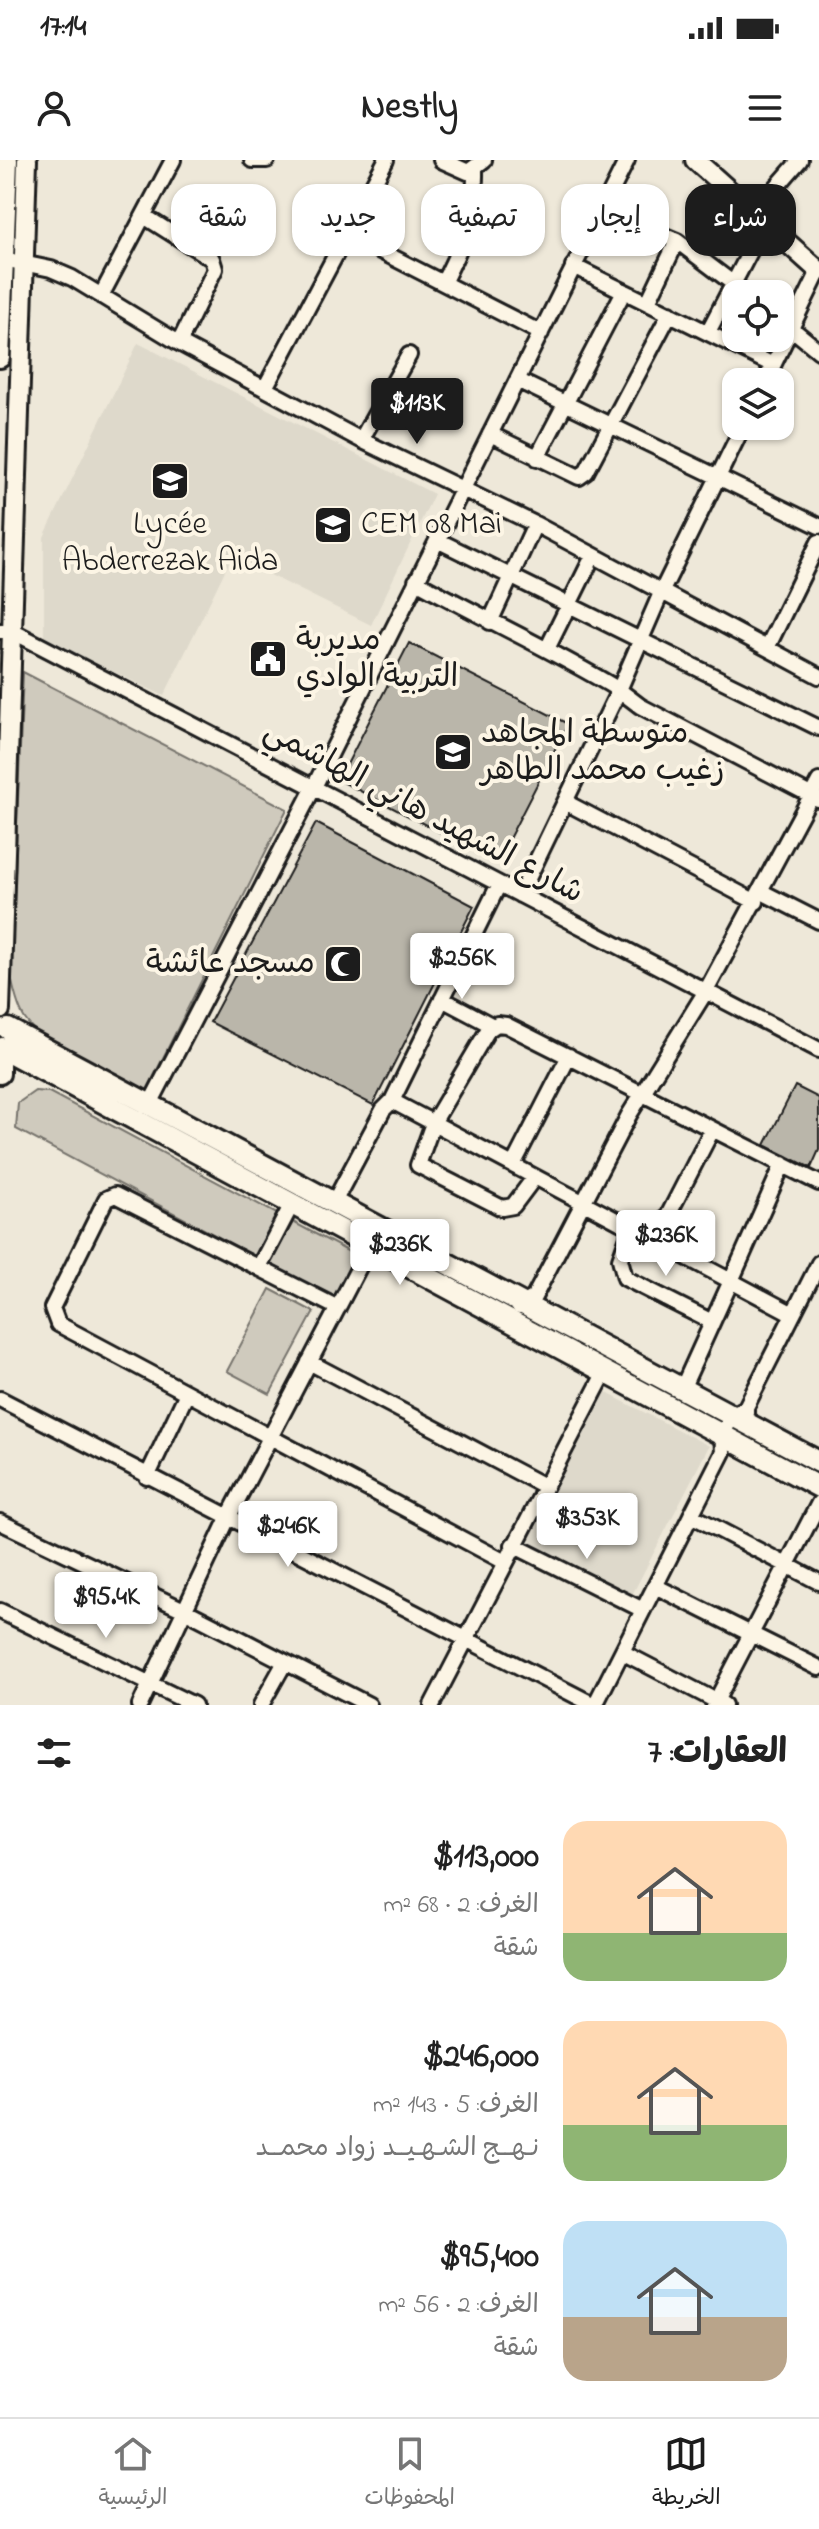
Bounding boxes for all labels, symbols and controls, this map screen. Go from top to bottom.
text: 17:14 [40,6,86,50]
text: Nestly [361,82,458,135]
icon: person [32,86,76,130]
icon: menu [743,86,787,130]
chip: شقة [171,184,276,256]
chip: جديد [292,184,405,256]
chip: تصفية [421,184,545,256]
chip: إيجار [561,184,669,256]
chip: شراء [685,184,796,256]
map controls [722,280,794,440]
button: locate [722,280,794,352]
button: layers [722,368,794,440]
pin: $113K [361,378,473,446]
text: $113K [389,385,445,423]
school or university icon: Lycée Abderrezak Aida [149,460,191,502]
place label: Lycée Abderrezak Aida [62,502,278,586]
place label: CEM 08 Mai [361,502,502,549]
school or university icon: CEM 08 Mai [312,504,354,546]
place label: مديربة التربية الوادي [296,618,458,702]
public building icon: مديربة التربية الوادي [247,638,289,680]
street label: شارع الشهيد هاني الهاشمي [254,709,591,918]
place label: متوسطة المجاهد زغيب محمد الطاهر [478,711,725,795]
school or university icon: متوسطة المجاهد زغيب محمد الطاهر [432,731,474,773]
pin: $256K [406,933,518,1001]
text: $256K [428,940,496,978]
place label: مسجد عائشة [146,941,315,988]
mosque icon: مسجد عائشة [322,943,364,985]
pin: $236K [610,1210,722,1278]
text: $236K [634,1217,698,1255]
pin: $236K [344,1219,456,1287]
text: $236K [368,1226,432,1264]
pin: $353K [531,1493,643,1561]
text: $353K [555,1500,619,1538]
pin: $246K [232,1501,344,1569]
text: $246K [256,1508,320,1546]
pin: $95.4K [41,1572,171,1640]
text: $95.4K [72,1579,140,1617]
text: العقارات: 7 [648,1729,787,1779]
icon: filters [32,1731,76,1775]
text: $113,000 [433,1833,539,1883]
icon: home [627,1853,723,1949]
text: الغرف: 2 · 68 m² [383,1887,539,1925]
text: شقة [494,1930,539,1968]
text: $246,000 [423,2033,539,2083]
icon: home [627,2053,723,2149]
text: الغرف: 5 · 143 m² [373,2087,539,2125]
text: نـهــج الشـهـيــد زواد محمــد [255,2130,539,2168]
text: $95,400 [440,2233,539,2283]
icon: home [627,2253,723,2349]
text: الغرف: 2 · 56 m² [378,2287,539,2325]
text: شقة [494,2330,539,2368]
tab: الرئيسية [98,2432,168,2516]
tab: المحفوظات [364,2432,455,2516]
tab: الخريطة [652,2432,721,2516]

